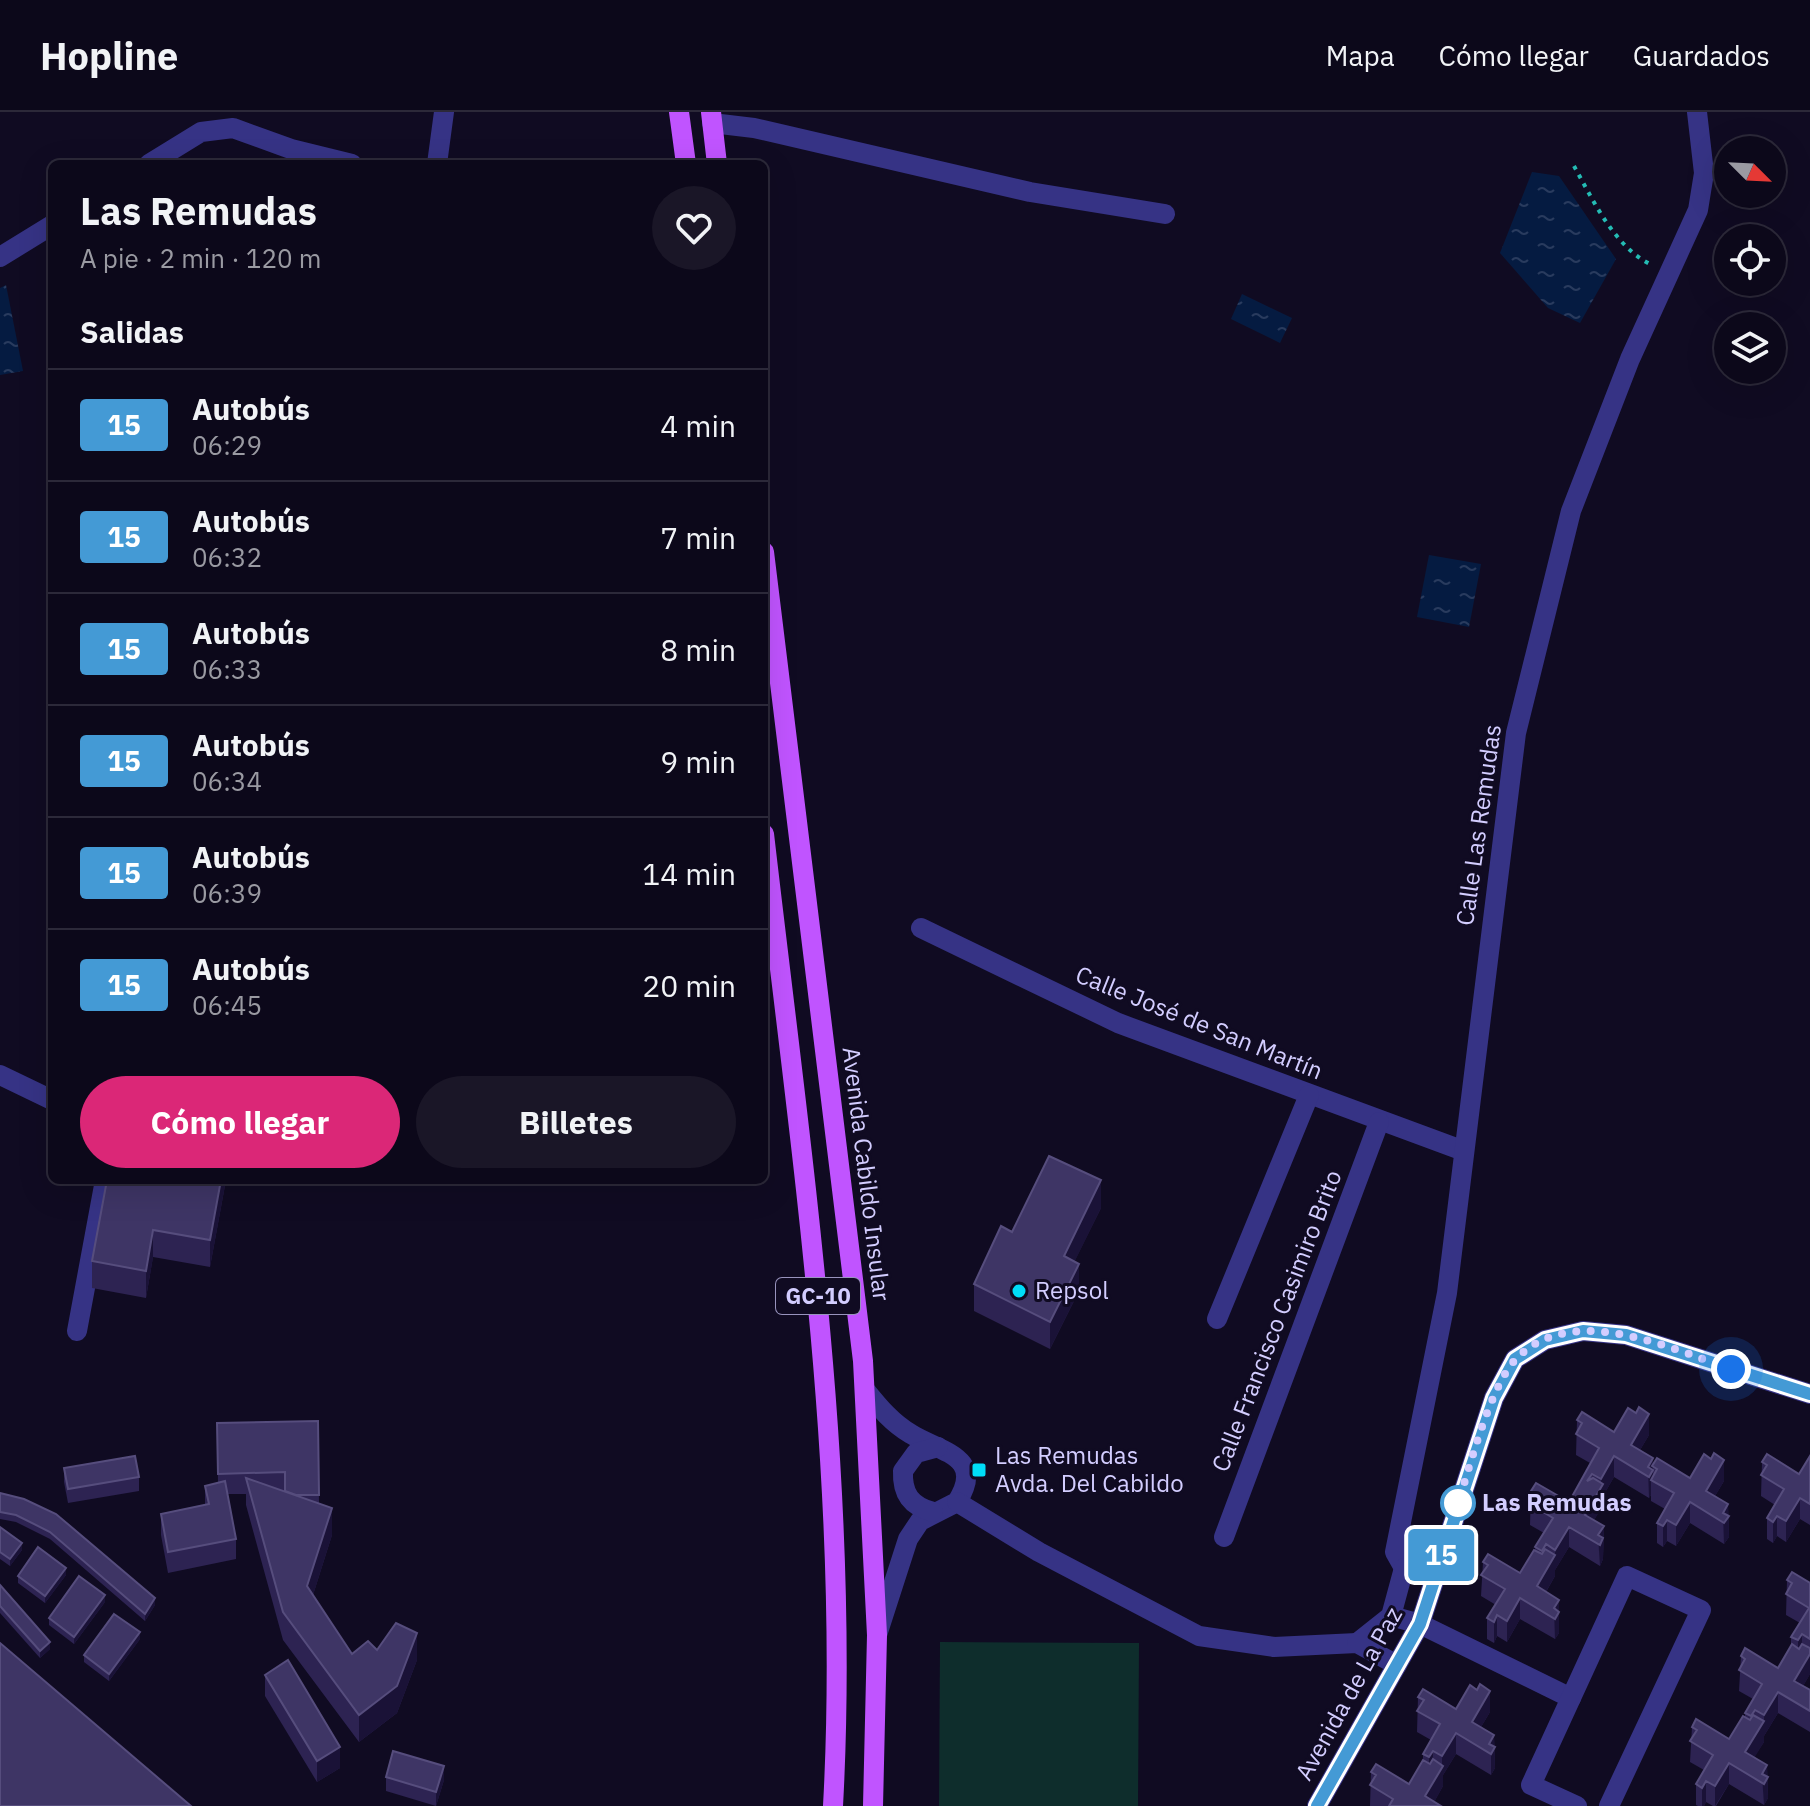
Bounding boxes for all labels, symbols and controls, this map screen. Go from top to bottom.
text: Hopline [40,31,178,80]
text: Mapa [1326,37,1395,74]
text: Cómo llegar [1439,37,1589,74]
text: Guardados [1633,37,1770,74]
north arrow [1714,136,1786,208]
map controls [1714,136,1786,384]
text: Las Remudas [80,186,317,235]
button: heart [652,186,736,270]
button: locate [1714,224,1786,296]
text: A pie · 2 min · 120 m [80,241,322,275]
text: Salidas [80,312,184,351]
button: layers [1714,312,1786,384]
text: Autobús [192,389,310,428]
text: 15 [107,406,141,443]
text: 4 min [660,406,736,445]
text: 06:29 [192,428,262,462]
text: Autobús [192,501,310,540]
text: 15 [107,518,141,555]
text: 7 min [660,518,736,557]
text: 06:32 [192,540,262,574]
text: Autobús [192,613,310,652]
text: 15 [107,630,141,667]
text: 8 min [660,630,736,669]
text: 06:33 [192,652,262,686]
street label: Calle Las Remudas [1448,722,1508,928]
text: Autobús [192,725,310,764]
text: 15 [107,742,141,779]
text: 9 min [660,742,736,781]
text: 06:34 [192,764,262,798]
text: Autobús [192,837,310,876]
text: 15 [107,854,141,891]
text: 14 min [642,854,736,893]
text: 06:39 [192,876,262,910]
text: Autobús [192,949,310,988]
street label: Calle José de San Martín [1071,958,1328,1086]
text: 15 [107,966,141,1003]
text: 20 min [642,966,736,1005]
text: 06:45 [192,988,262,1022]
street label: Avenida Cabildo Insular [836,1045,898,1303]
button: Cómo llegar [80,1076,400,1168]
button: Billetes [416,1076,736,1168]
street label: Calle Francisco Casimiro Brito [1204,1165,1348,1476]
place label: Repsol [1035,1274,1109,1306]
road number: GC-10 [776,1278,860,1314]
marker: Repsol [1010,1282,1028,1300]
your location [1711,1349,1751,1389]
place label: Las Remudas Avda. Del Cabildo [995,1439,1184,1499]
marker: Las Remudas Avda. Del Cabildo [970,1461,988,1479]
marker: Las Remudas [1441,1486,1475,1520]
place label: Las Remudas [1482,1486,1632,1518]
line badge: 15 [1405,1529,1477,1581]
text: 15 [1424,1536,1458,1573]
street label: Avenida de La Paz [1287,1601,1409,1786]

